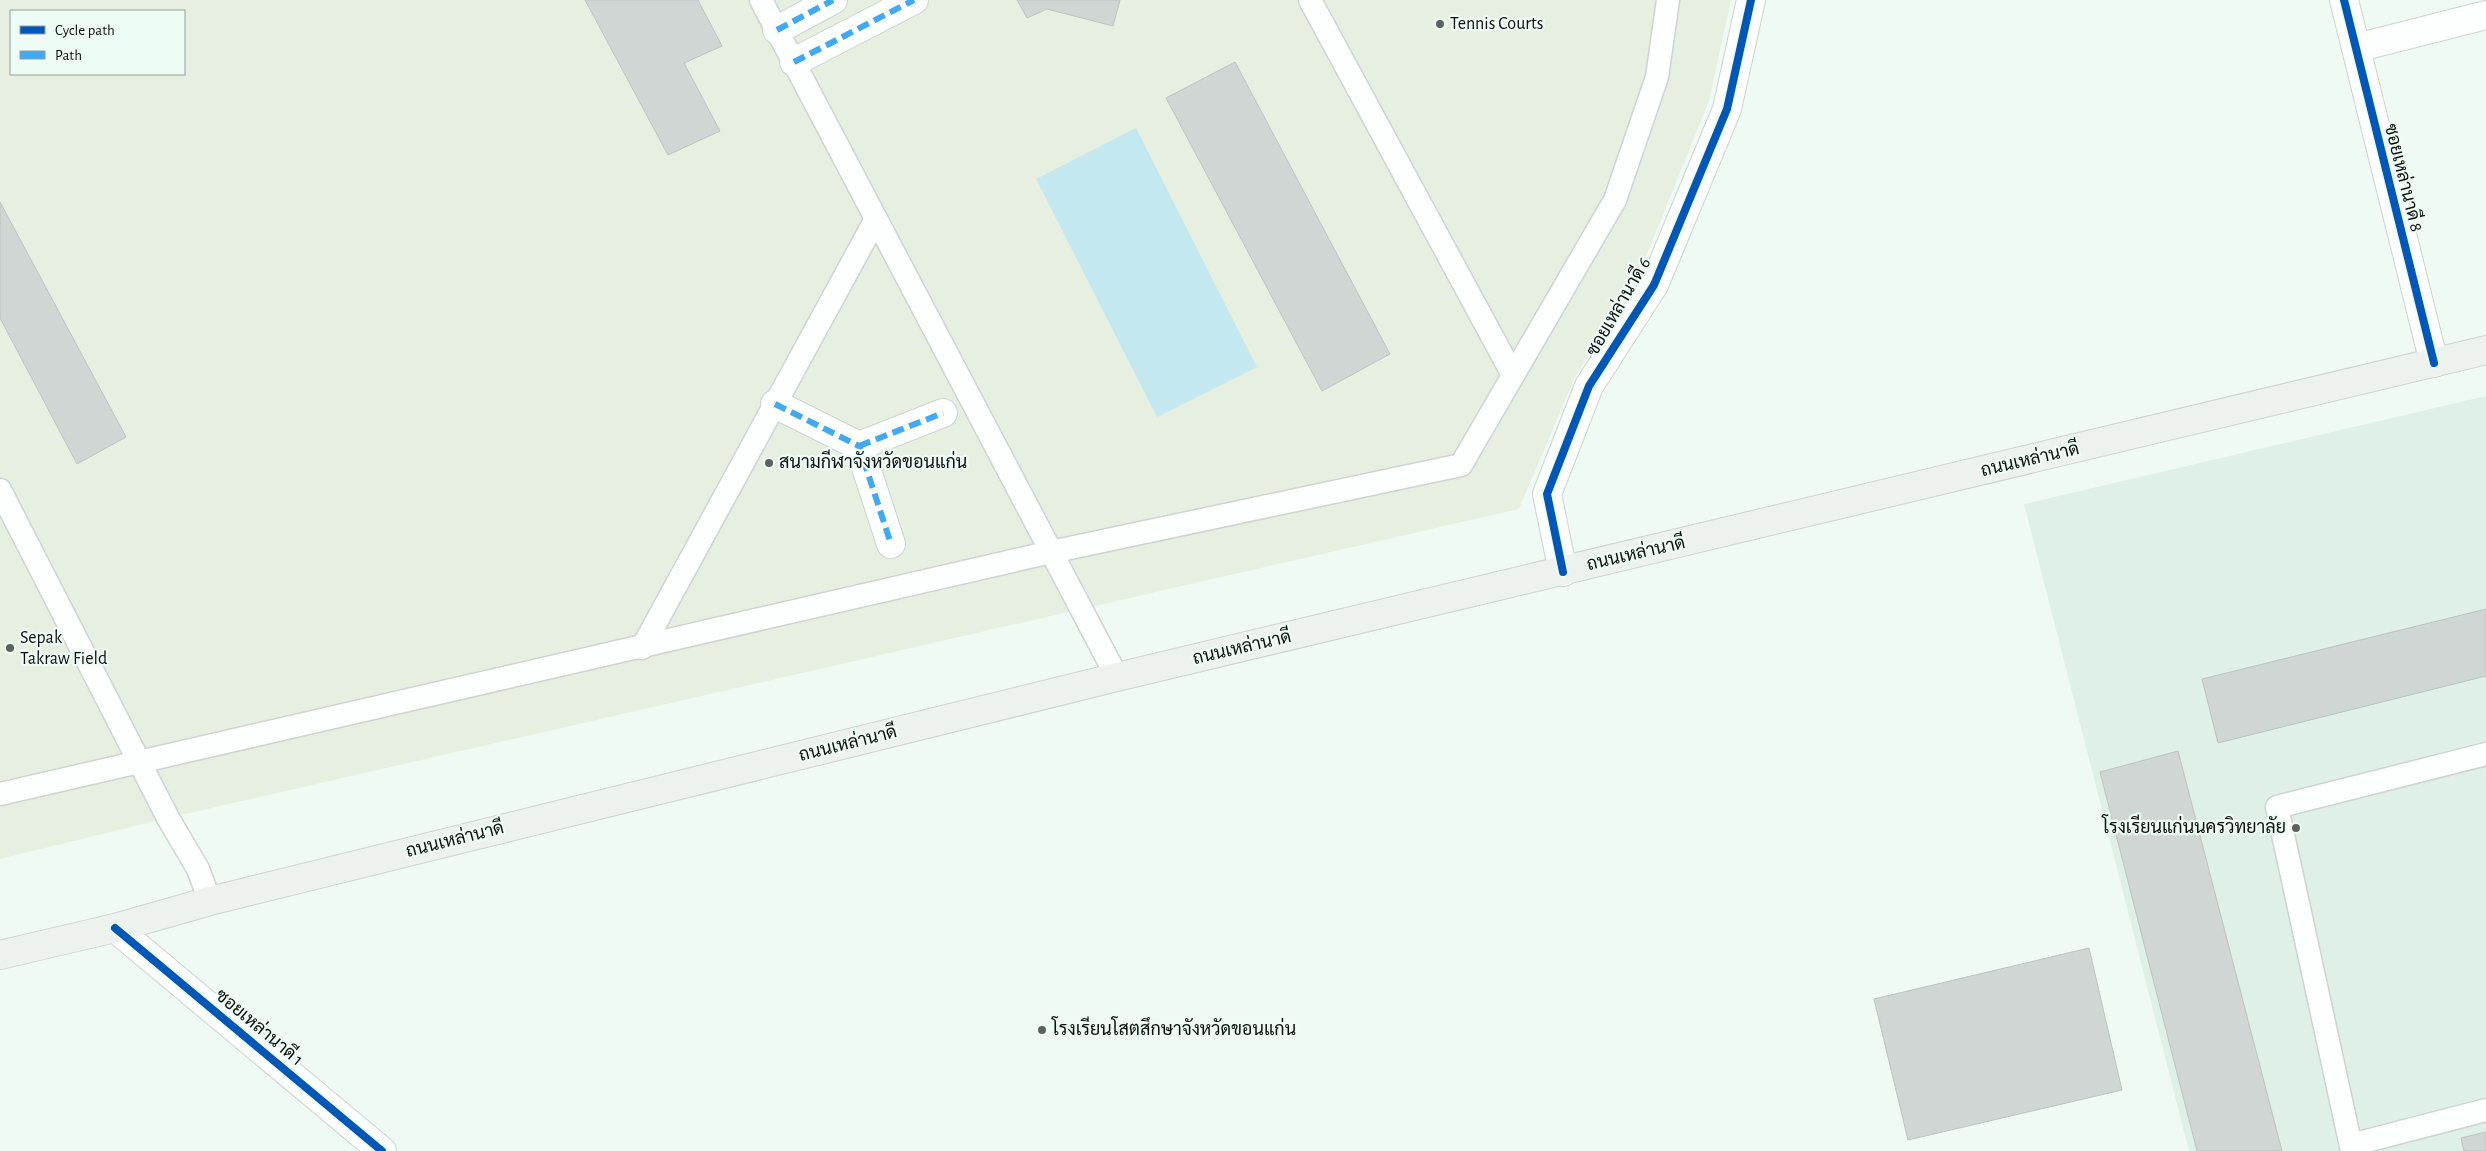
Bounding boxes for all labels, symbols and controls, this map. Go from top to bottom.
legend [10,10,185,75]
place label: Tennis Courts [1450,15,1543,33]
marker: Tennis Courts [1434,18,1446,30]
text: Cycle path [55,23,115,38]
text: Path [55,48,82,63]
street label: ซอยเหล่านาดี 8 [2381,121,2430,234]
street label: ซอยเหล่านาดี 6 [1579,252,1654,359]
street label: ถนนเหล่านาดี [1978,435,2081,480]
place label: สนามกีฬาจังหวัดขอนแก่น [779,449,967,472]
marker: สนามกีฬาจังหวัดขอนแก่น [763,457,775,469]
street label: ถนนเหล่านาดี [1584,529,1687,574]
street label: ถนนเหล่านาดี [1190,623,1293,668]
place label: Sepak Takraw Field [20,629,107,668]
marker: Sepak Takraw Field [4,642,16,654]
street label: ถนนเหล่านาดี [796,718,899,765]
street label: ถนนเหล่านาดี [403,814,506,861]
place label: โรงเรียนแก่นนครวิทยาลัย [2101,814,2286,837]
marker: โรงเรียนแก่นนครวิทยาลัย [2290,822,2302,834]
street label: ซอยเหล่านาดี 1 [212,983,309,1070]
place label: โรงเรียนโสตสึกษาจังหวัดขอนแก่น [1051,1016,1296,1039]
marker: โรงเรียนโสตสึกษาจังหวัดขอนแก่น [1036,1024,1048,1036]

